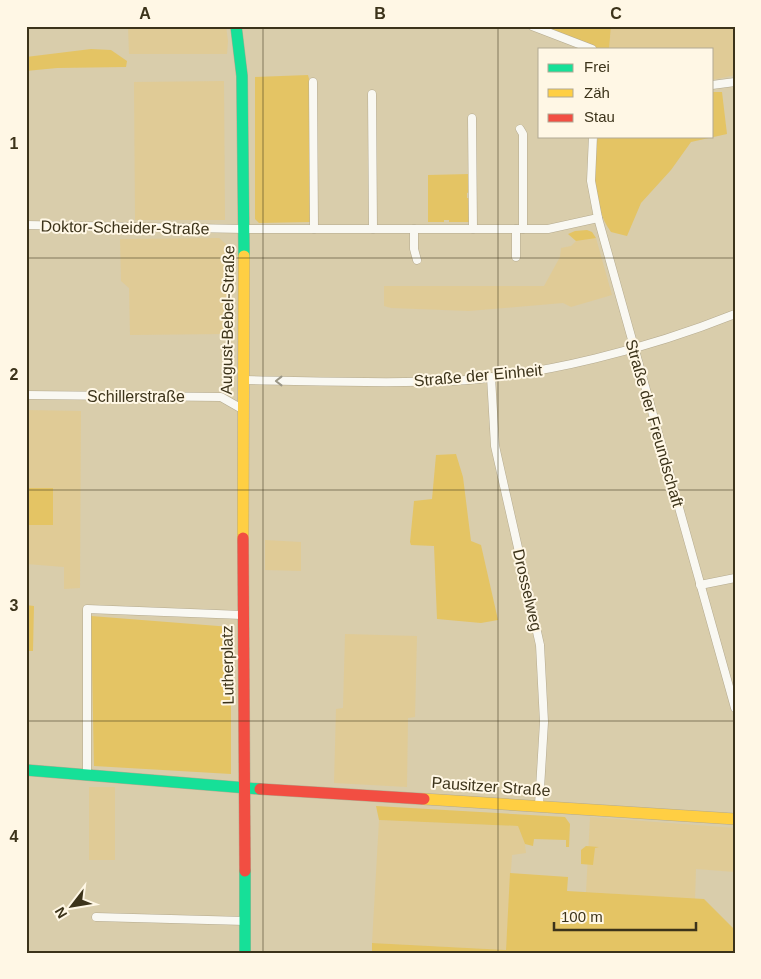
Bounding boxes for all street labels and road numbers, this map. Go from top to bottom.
street label: Doktor-Scheider-Straße [40,218,210,237]
street label: August-Bebel-Straße [218,245,237,395]
street label: Straße der Freundschaft [622,337,687,509]
street label: Straße der Einheit [413,361,544,390]
street label: Schillerstraße [87,388,185,405]
street label: Drosselweg [510,547,545,633]
street label: Lutherplatz [218,625,237,705]
street label: Pausitzer Straße [431,774,551,799]

